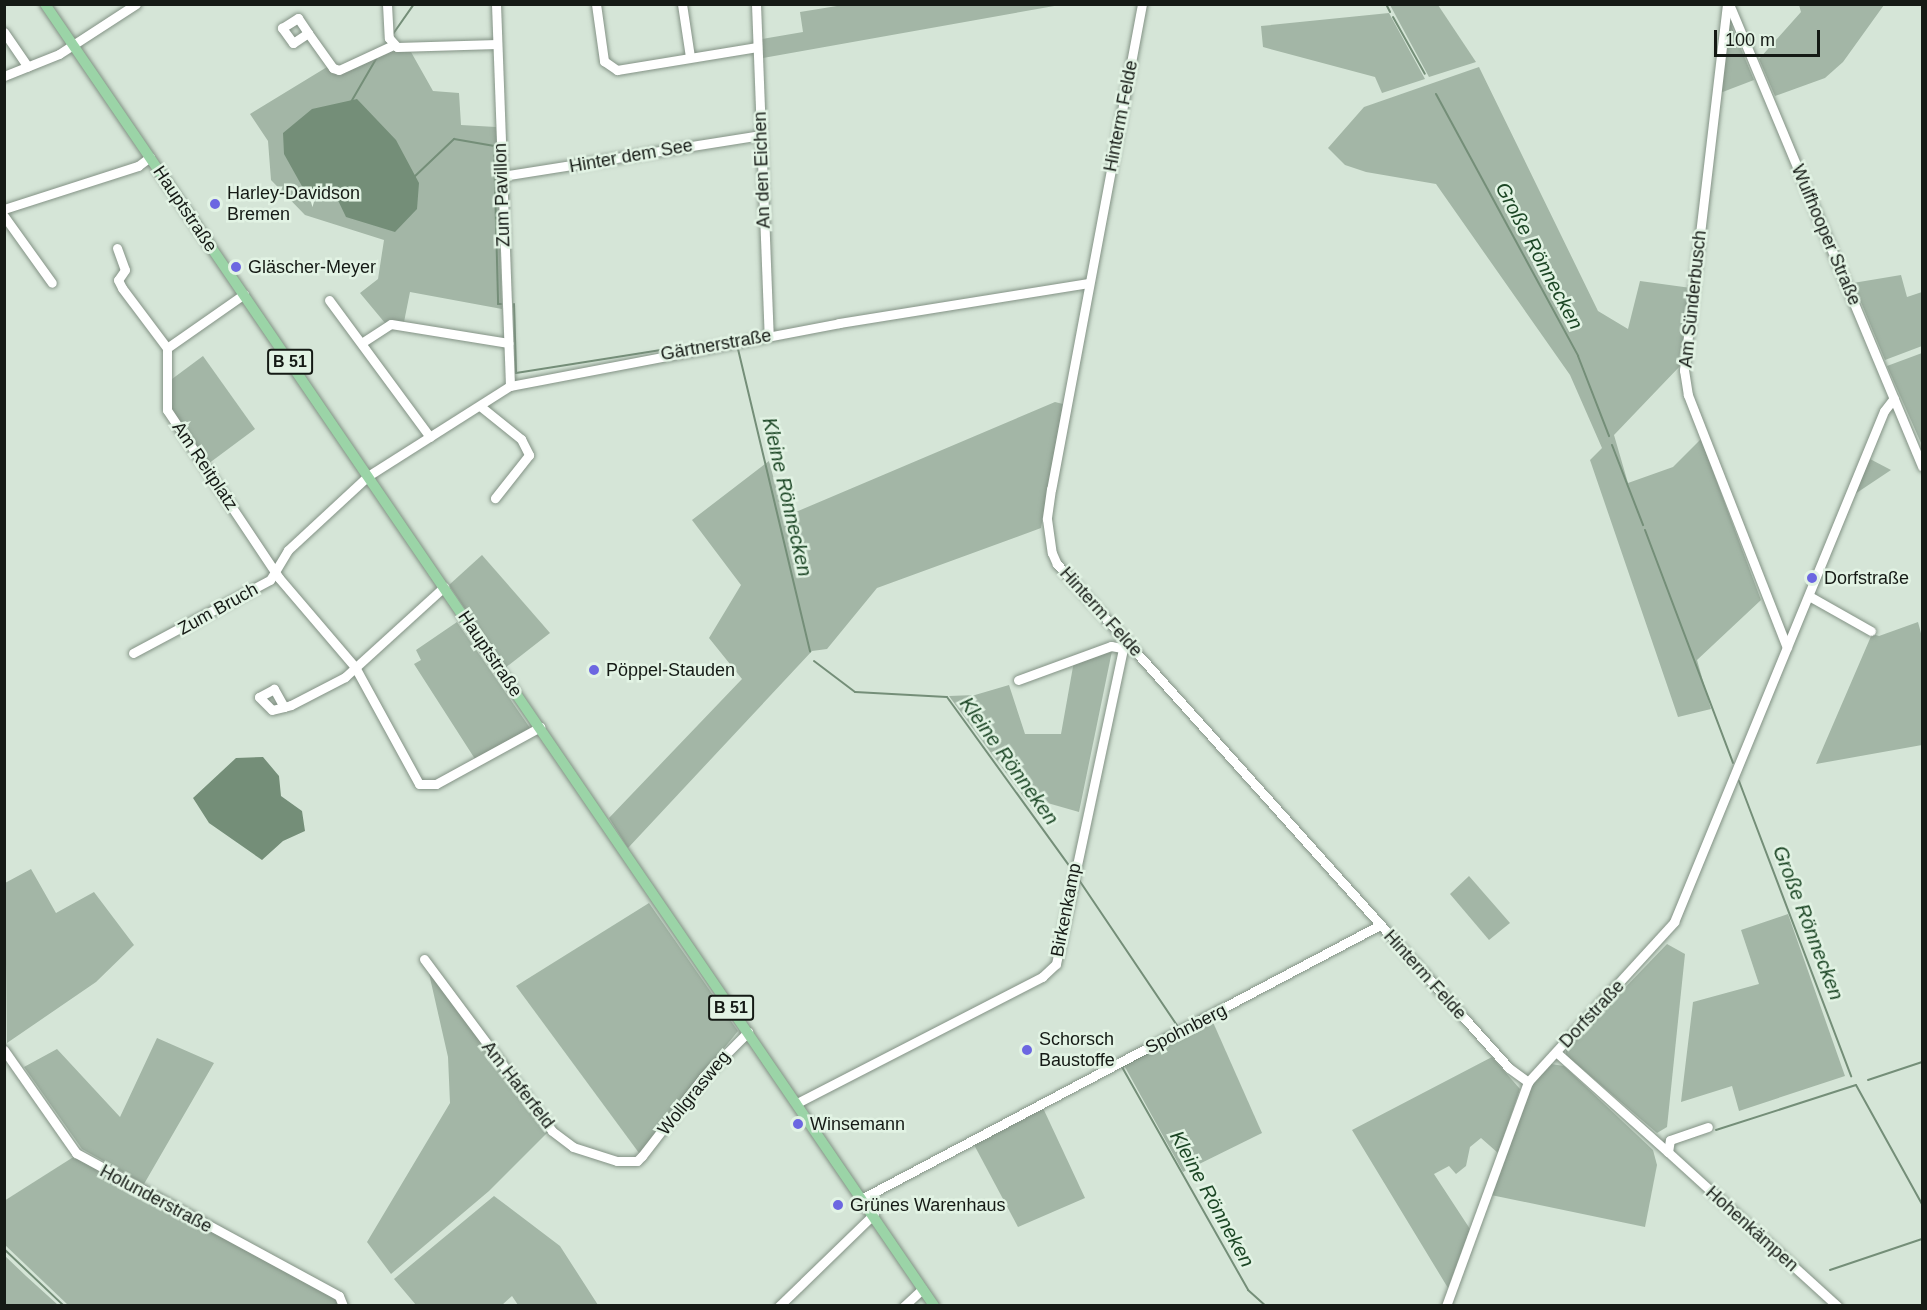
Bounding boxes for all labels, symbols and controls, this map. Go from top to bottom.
scale bar [1717,18,1824,56]
text: 100 m [1725,30,1775,50]
street label: Hinterm Felde [1100,58,1142,174]
street label: An den Eichen [749,111,775,229]
street label: Hinter dem See [568,135,694,177]
street label: Zum Pavillon [489,143,515,247]
street label: Wulfhooper Straße [1787,161,1865,309]
street label: Hauptstraße [148,162,222,256]
water label: Große Rönnecken [1490,178,1588,334]
place label: Harley-Davidson Bremen [227,183,360,226]
marker: Harley-Davidson Bremen [208,197,222,211]
street label: Am Sünderbusch [1675,229,1711,369]
place label: Gläscher-Meyer [248,256,376,278]
marker: Gläscher-Meyer [229,260,243,274]
street label: Gärtnerstraße [659,325,773,365]
road number: B 51 [266,349,314,375]
water label: Kleine Rönnecken [757,415,817,579]
street label: Am Reitplatz [168,418,242,514]
street label: Hinterm Felde [1055,563,1147,661]
place label: Dorfstraße [1824,567,1909,589]
marker: Dorfstraße [1805,571,1819,585]
street label: Zum Bruch [174,578,262,640]
street label: Hauptstraße [453,607,527,701]
place label: Pöppel-Stauden [606,659,735,681]
marker: Pöppel-Stauden [587,663,601,677]
water label: Kleine Rönneken [955,692,1063,830]
water label: Große Rönnecken [1768,842,1848,1004]
street label: Birkenkamp [1046,861,1086,959]
street label: Hinterm Felde [1379,926,1471,1024]
street label: Dorfstraße [1555,976,1629,1052]
road number: B 51 [707,995,755,1021]
street label: Spohnberg [1142,999,1230,1059]
place label: Schorsch Baustoffe [1039,1029,1115,1072]
street label: Am Haferfeld [477,1037,559,1133]
marker: Schorsch Baustoffe [1020,1043,1034,1057]
street label: Wollgrasweg [653,1046,735,1140]
place label: Winsemann [810,1113,905,1135]
marker: Winsemann [791,1117,805,1131]
water label: Kleine Rönneken [1165,1127,1259,1271]
street label: Holunderstraße [96,1160,216,1238]
street label: Hohenkämpen [1701,1182,1803,1276]
place label: Grünes Warenhaus [850,1194,1005,1216]
marker: Grünes Warenhaus [831,1198,845,1212]

